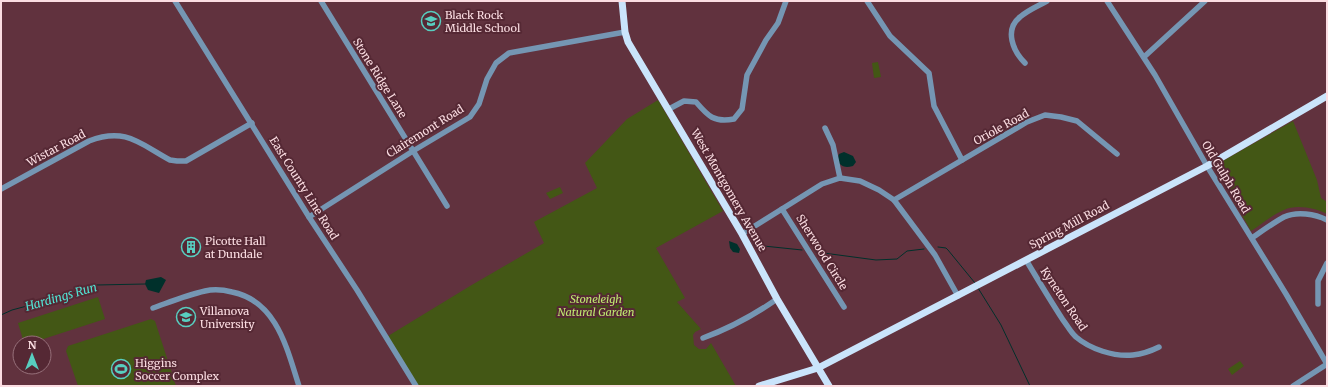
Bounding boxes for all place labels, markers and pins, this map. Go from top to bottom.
place label: Black Rock Middle School [445,8,521,35]
school or university icon: Black Rock Middle School [420,10,442,32]
place label: Picotte Hall at Dundale [205,234,266,261]
building icon: Picotte Hall at Dundale [180,236,202,258]
place label: Villanova University [199,304,255,331]
school or university icon: Villanova University [175,306,197,328]
place label: Higgins Soccer Complex [135,356,220,383]
sports icon: Higgins Soccer Complex [110,358,132,380]

